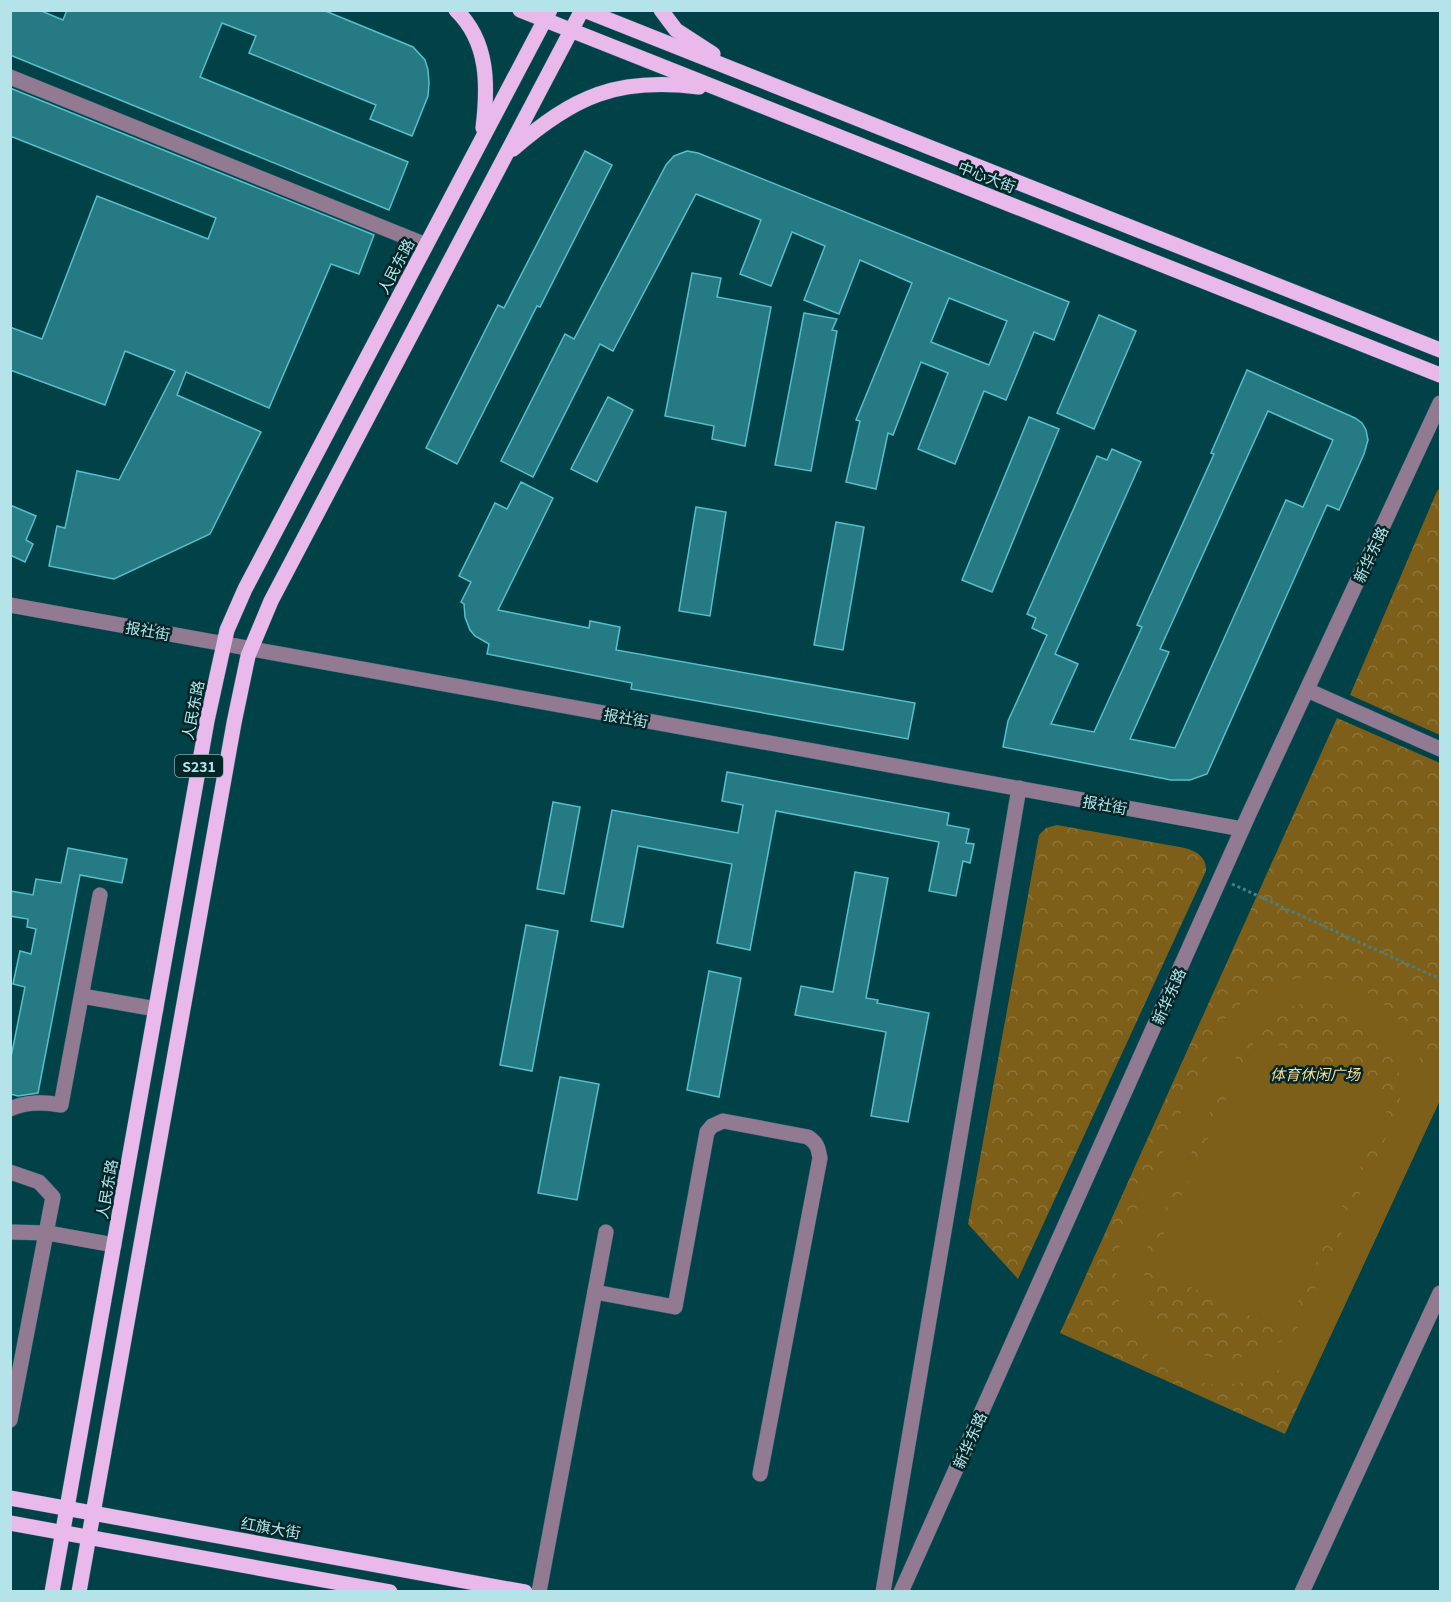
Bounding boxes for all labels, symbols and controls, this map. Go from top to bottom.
street label: 中心大街 [955,155,1019,197]
street label: 人民东路 [372,235,418,297]
street label: 新华东路 [1348,522,1392,586]
street label: 报社街 [124,616,172,644]
street label: 人民东路 [176,679,208,741]
street label: 报社街 [602,703,650,731]
road number: S231 [175,755,223,777]
street label: 报社街 [1081,790,1129,818]
street label: 新华东路 [1146,964,1190,1028]
park label: 体育休闲广场 [1270,1063,1362,1084]
street label: 人民东路 [90,1158,122,1220]
street label: 新华东路 [947,1408,991,1472]
street label: 红旗大街 [240,1511,302,1543]

